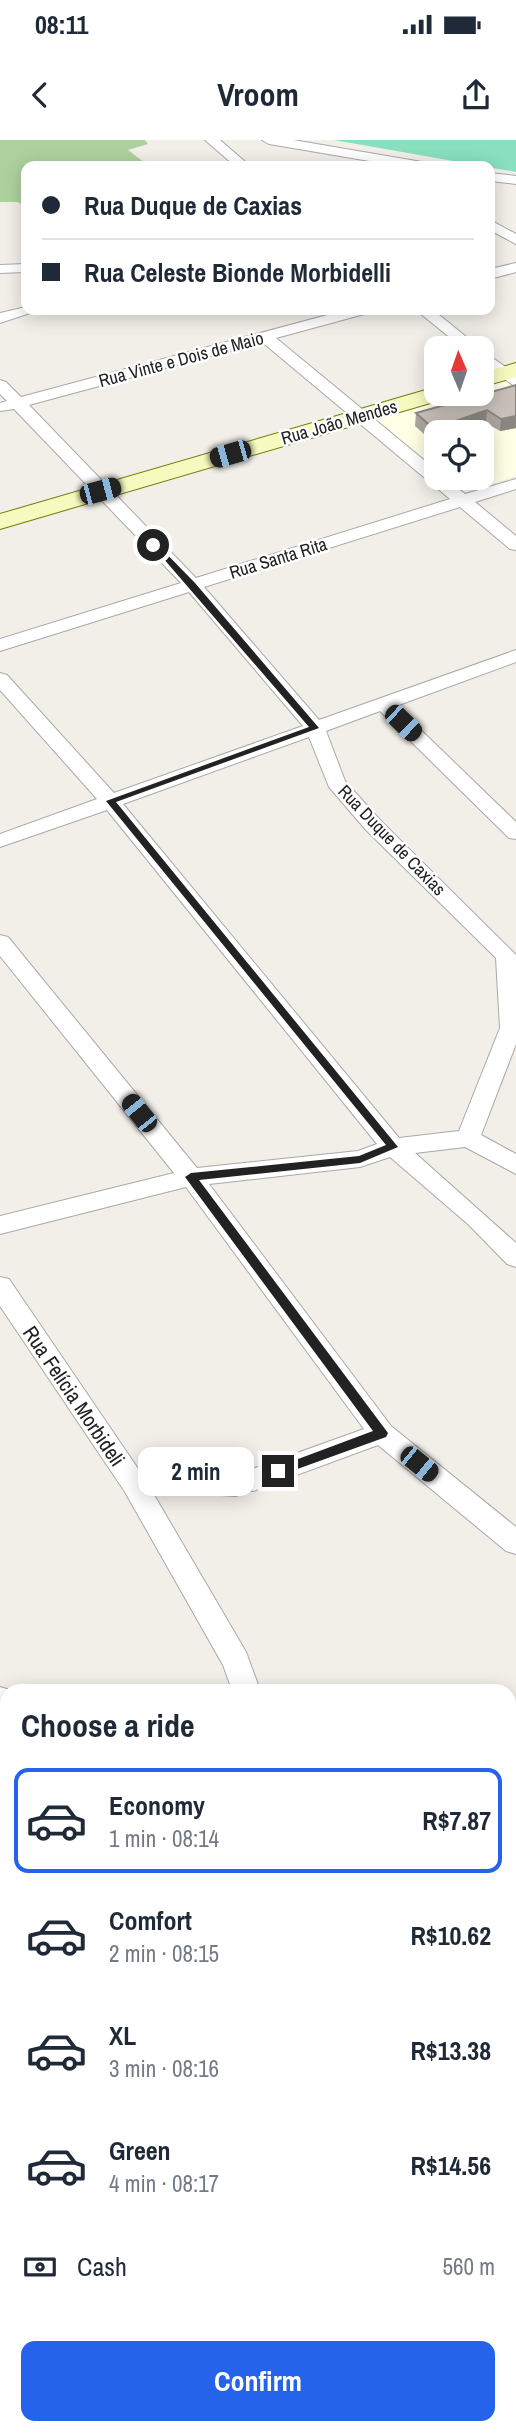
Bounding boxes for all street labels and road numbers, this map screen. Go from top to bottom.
street label: Rua Vinte e Dois de Maio [96,325,266,393]
street label: Rua João Mendes [278,393,400,451]
street label: Rua Santa Rita [226,531,330,585]
street label: Rua Duque de Caxias [333,779,451,901]
street label: Rua Felícia Morbideli [16,1320,132,1472]

